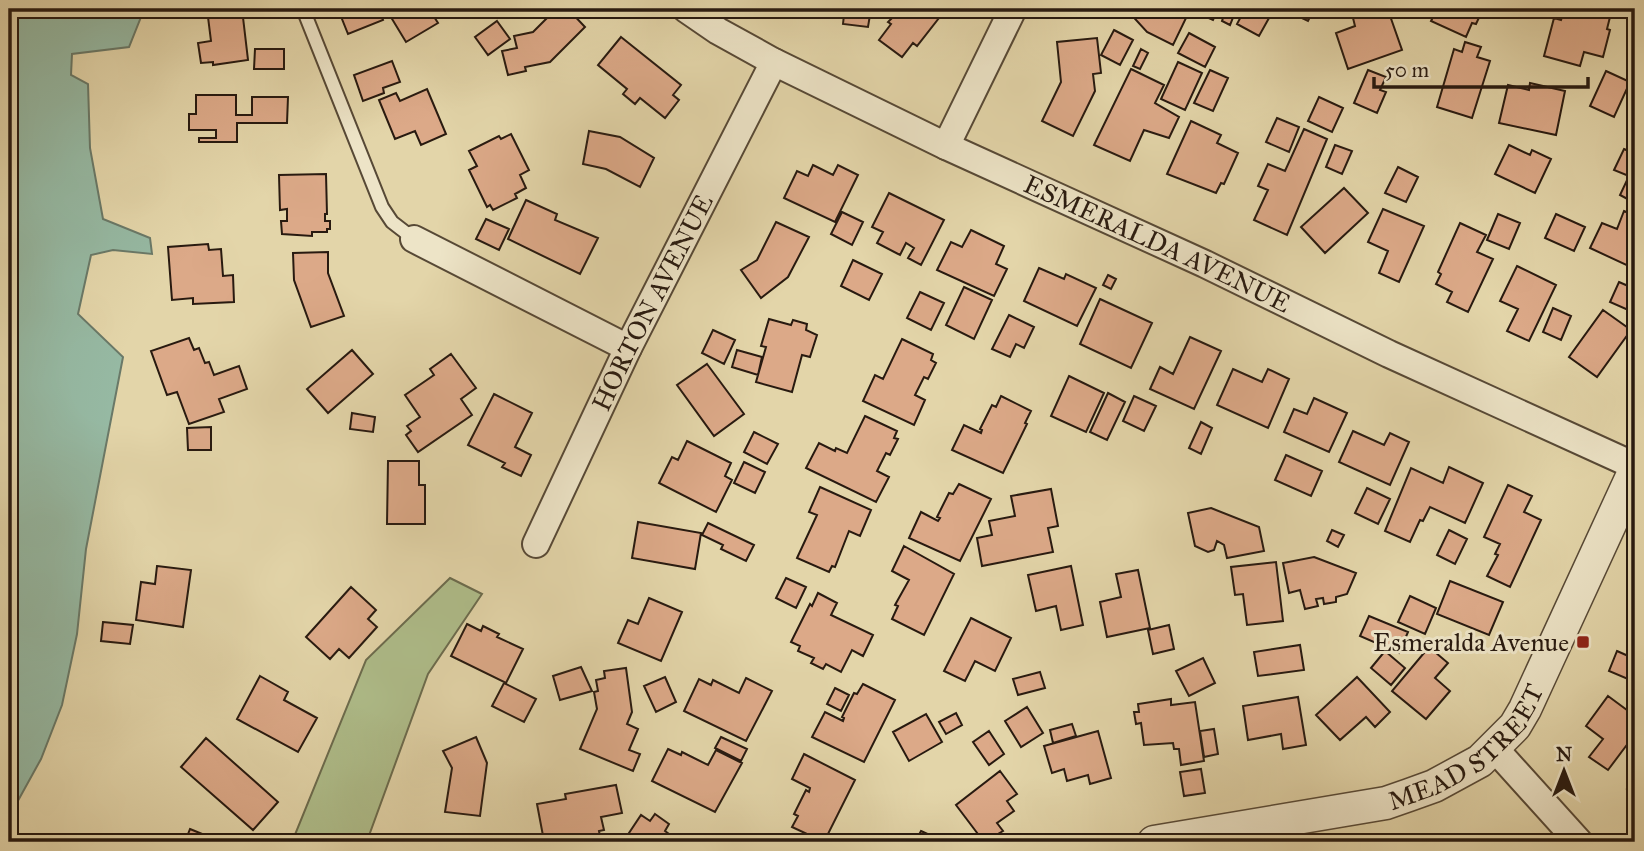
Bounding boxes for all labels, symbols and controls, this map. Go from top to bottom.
scale bar [1374,46,1588,90]
text: 50 m [1385,57,1430,83]
street label: ESMERALDA AVENUE [1019,168,1296,319]
street label: HORTON AVENUE [585,189,720,416]
place label: Esmeralda Avenue [1373,626,1569,658]
marker: Esmeralda Avenue [1575,634,1591,650]
street label: MEAD STREET [1384,679,1550,817]
north arrow [1528,736,1598,806]
text: N [1556,743,1572,766]

